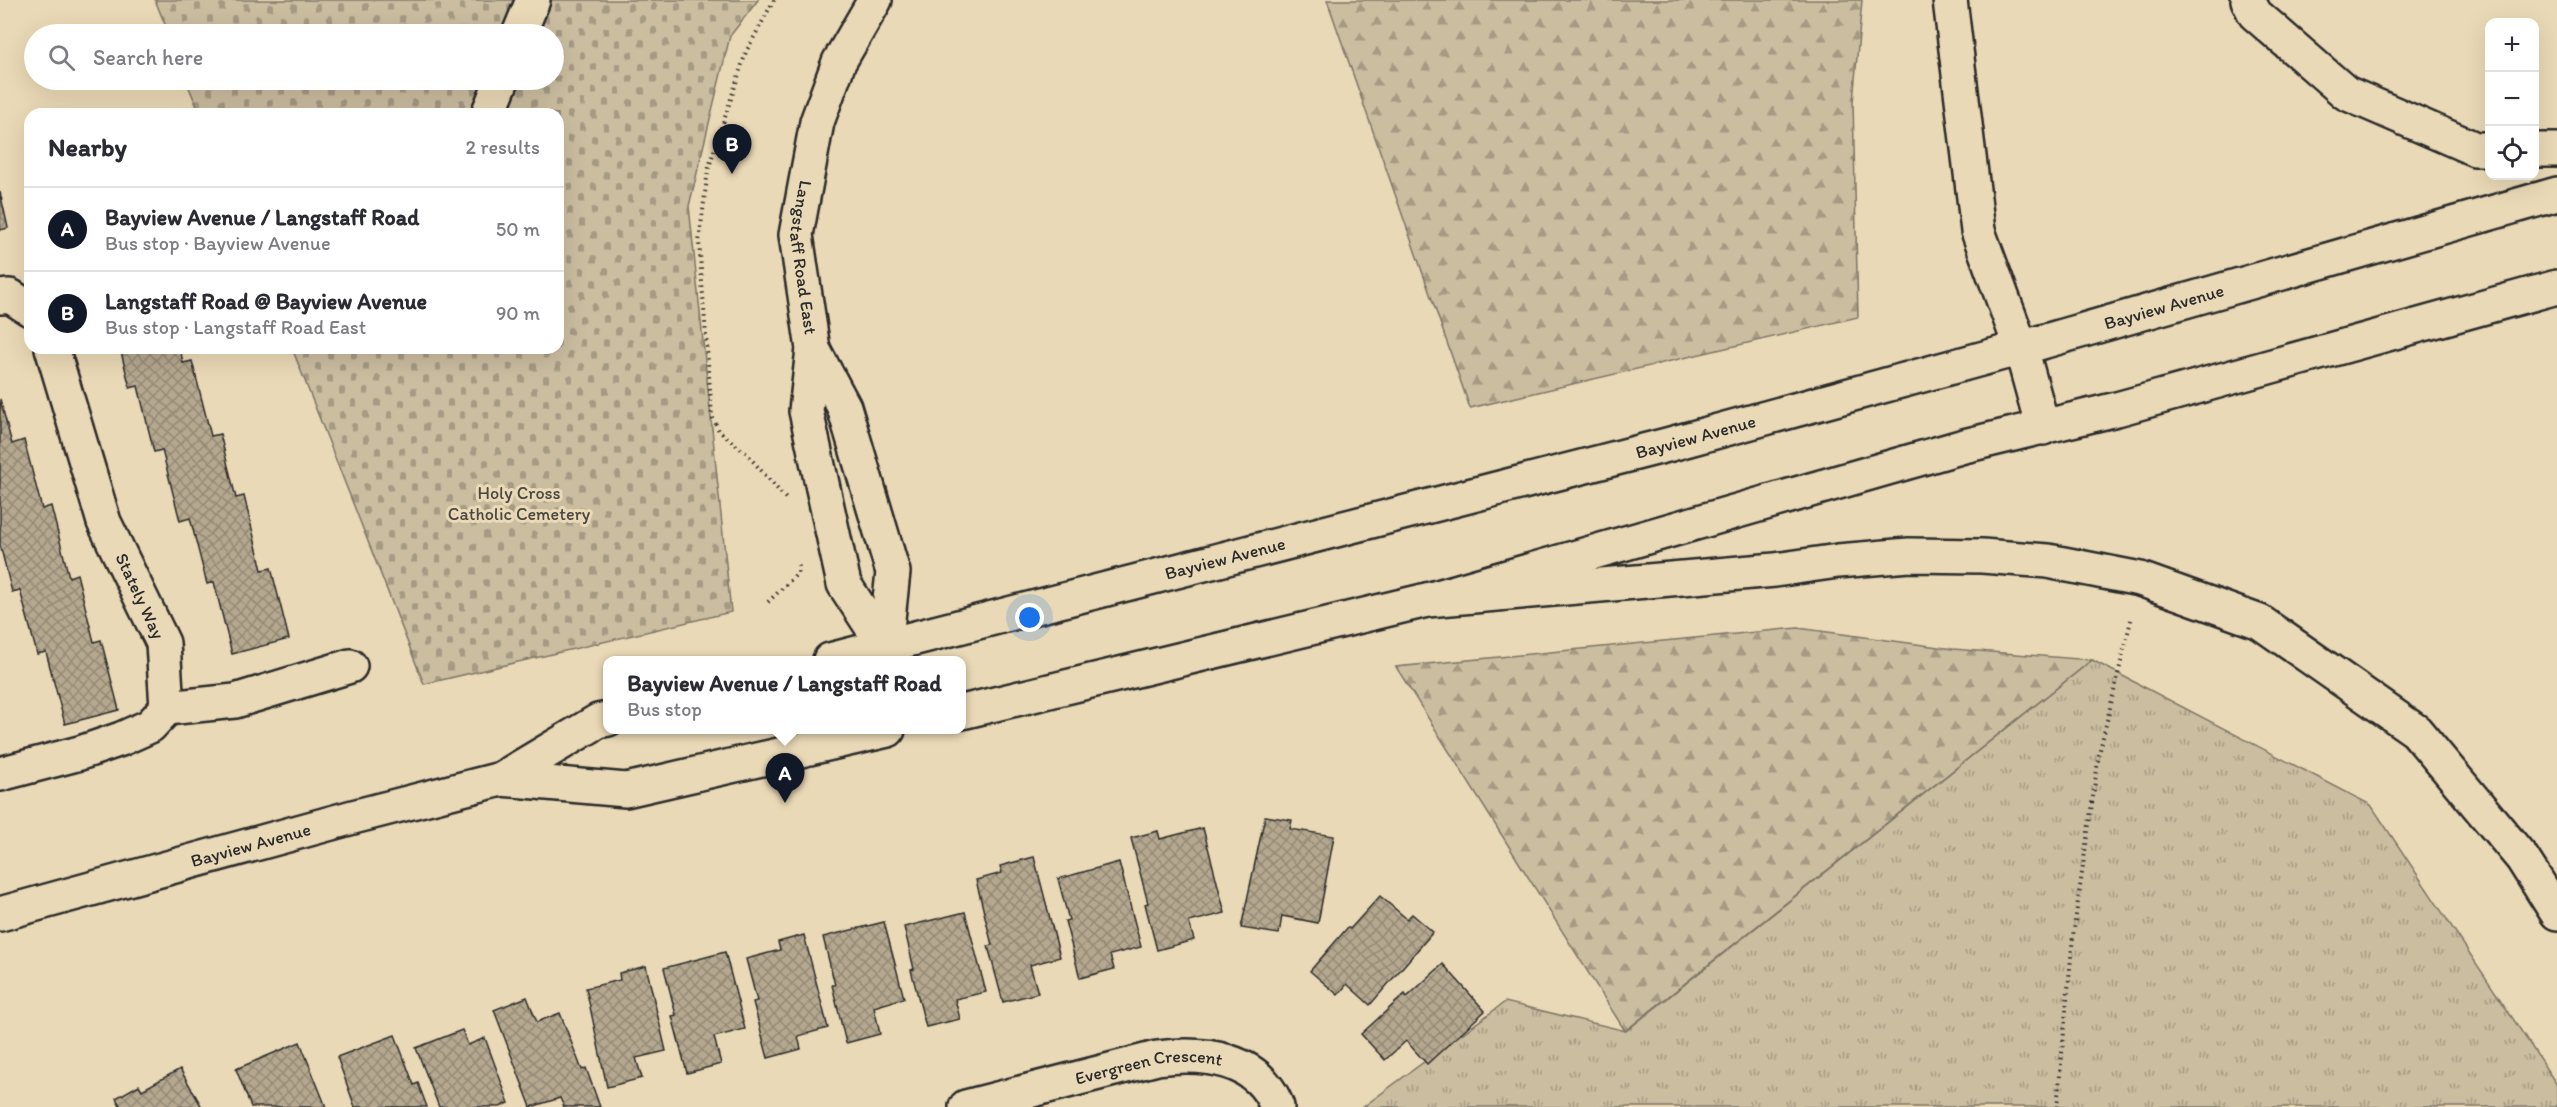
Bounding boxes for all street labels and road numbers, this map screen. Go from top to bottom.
street label: Langstaff Road East [785,179,822,336]
street label: Bayview Avenue [2102,279,2226,335]
street label: Bayview Avenue [1633,410,1758,464]
street label: Bayview Avenue [1163,532,1288,585]
street label: Stately Way [111,550,170,643]
street label: Bayview Avenue [188,818,313,872]
street label: Evergreen Crescent [1073,1045,1225,1090]

